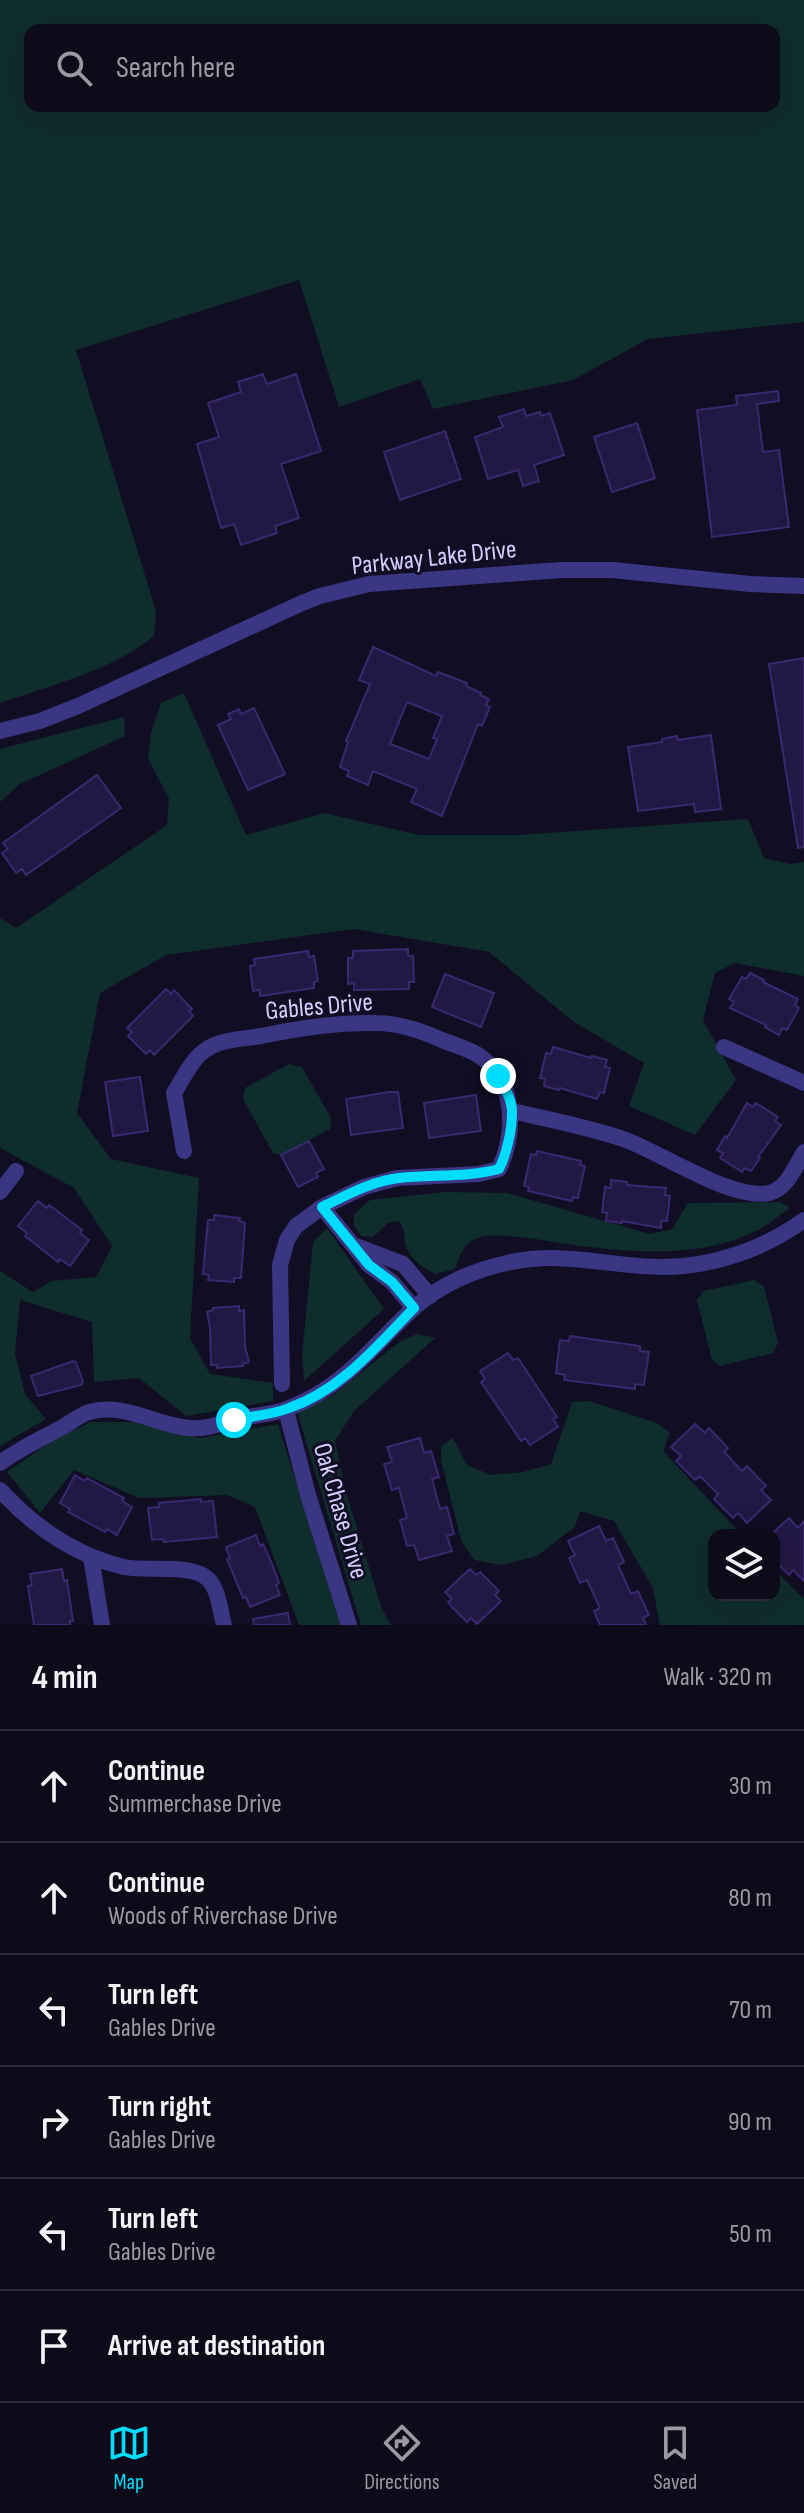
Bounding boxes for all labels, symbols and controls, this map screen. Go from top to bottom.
search box [24,24,780,112]
icon: search [52,46,96,90]
text: Search here [116,50,235,86]
street label: Parkway Lake Drive [350,534,518,582]
street label: Gables Drive [264,987,374,1027]
route end [480,1058,516,1094]
route start [216,1402,252,1438]
street label: Oak Chase Drive [306,1440,374,1582]
map controls [708,1529,780,1601]
button: layers [708,1529,780,1601]
text: 4 min [32,1657,98,1698]
text: Walk · 320 m [664,1662,772,1693]
text: Continue [108,1753,205,1789]
icon: ahead [32,1764,76,1808]
text: 30 m [729,1771,772,1802]
text: Summerchase Drive [108,1789,282,1820]
text: Continue [108,1865,205,1901]
icon: ahead [32,1876,76,1920]
text: 80 m [728,1883,772,1914]
text: Woods of Riverchase Drive [108,1901,338,1932]
text: Turn left [108,1977,198,2013]
icon: left [32,1988,76,2032]
text: 70 m [729,1995,772,2026]
text: Gables Drive [108,2013,216,2044]
text: Turn right [108,2089,211,2125]
icon: right [32,2100,76,2144]
text: 90 m [728,2107,772,2138]
text: Gables Drive [108,2125,216,2156]
text: Turn left [108,2201,198,2237]
icon: left [32,2212,76,2256]
text: 50 m [729,2219,772,2250]
text: Gables Drive [108,2237,216,2268]
icon: arrive [32,2324,76,2368]
text: Arrive at destination [108,2328,325,2364]
tab: Map [107,2421,151,2496]
tab: Directions [364,2421,440,2496]
tab: Saved [653,2421,697,2496]

